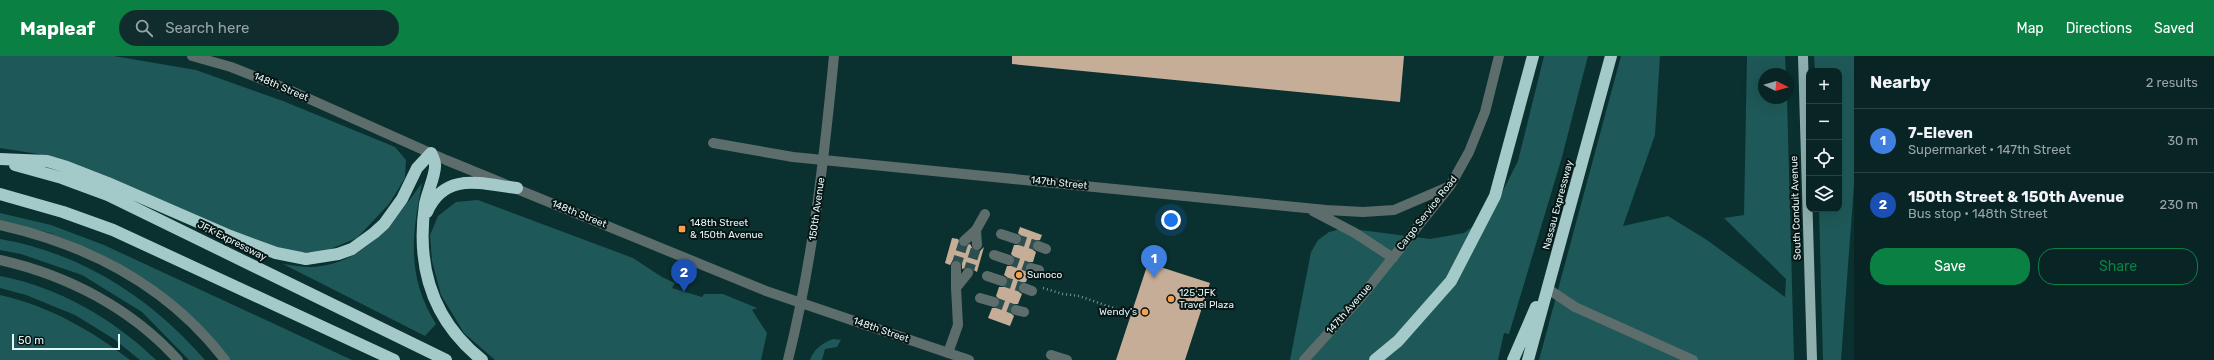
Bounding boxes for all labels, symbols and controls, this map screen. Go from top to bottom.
search box [119,10,399,46]
text: Mapleaf [20,17,95,40]
icon: search [133,17,155,39]
text: Search here [165,19,249,37]
text: Map [2017,20,2044,37]
text: Directions [2066,20,2132,37]
text: Saved [2154,20,2194,37]
north arrow [1758,68,1794,104]
map controls [1806,68,1842,212]
button: + [1806,68,1842,104]
street label: 148th Street [252,70,310,104]
text: Nearby [1870,72,1931,92]
text: 2 results [2146,75,2198,90]
button: − [1806,104,1842,140]
text: 7-Eleven [1908,124,1973,142]
text: 1 [1880,133,1886,148]
text: 30 m [2167,133,2198,148]
button: locate [1806,140,1842,176]
text: Supermarket · 147th Street [1908,142,2071,157]
street label: South Conduit Avenue [1788,155,1804,260]
street label: Nassau Expressway [1540,158,1576,251]
street label: Cargo Service Road [1394,173,1460,253]
street label: 147th Street [1030,174,1088,192]
street label: 150th Avenue [807,176,827,241]
button: layers [1806,176,1842,212]
text: 150th Street & 150th Avenue [1908,188,2124,206]
text: 2 [1879,197,1887,212]
text: 230 m [2160,197,2198,212]
street label: 148th Street [550,198,608,230]
text: Bus stop · 148th Street [1908,206,2048,221]
your location [1161,210,1181,230]
place label: 148th Street & 150th Avenue [690,217,764,241]
street label: JFK Expressway [195,218,269,264]
marker: 148th Street & 150th Avenue [677,224,687,234]
pin: 1 [1141,245,1167,278]
button: Save [1870,248,2030,285]
button: Share [2038,248,2198,285]
pin: 2 [671,259,697,292]
place label: Sunoco [1027,269,1063,281]
marker: Sunoco [1014,270,1024,280]
street label: 147th Avenue [1324,281,1374,337]
place label: 125 JFK Travel Plaza [1179,287,1234,311]
marker: 125 JFK Travel Plaza [1166,294,1176,304]
place label: Wendy's [1099,306,1137,318]
marker: Wendy's [1140,307,1150,317]
street label: 148th Street [852,315,911,345]
scale bar [12,332,120,351]
text: 50 m [18,334,44,347]

